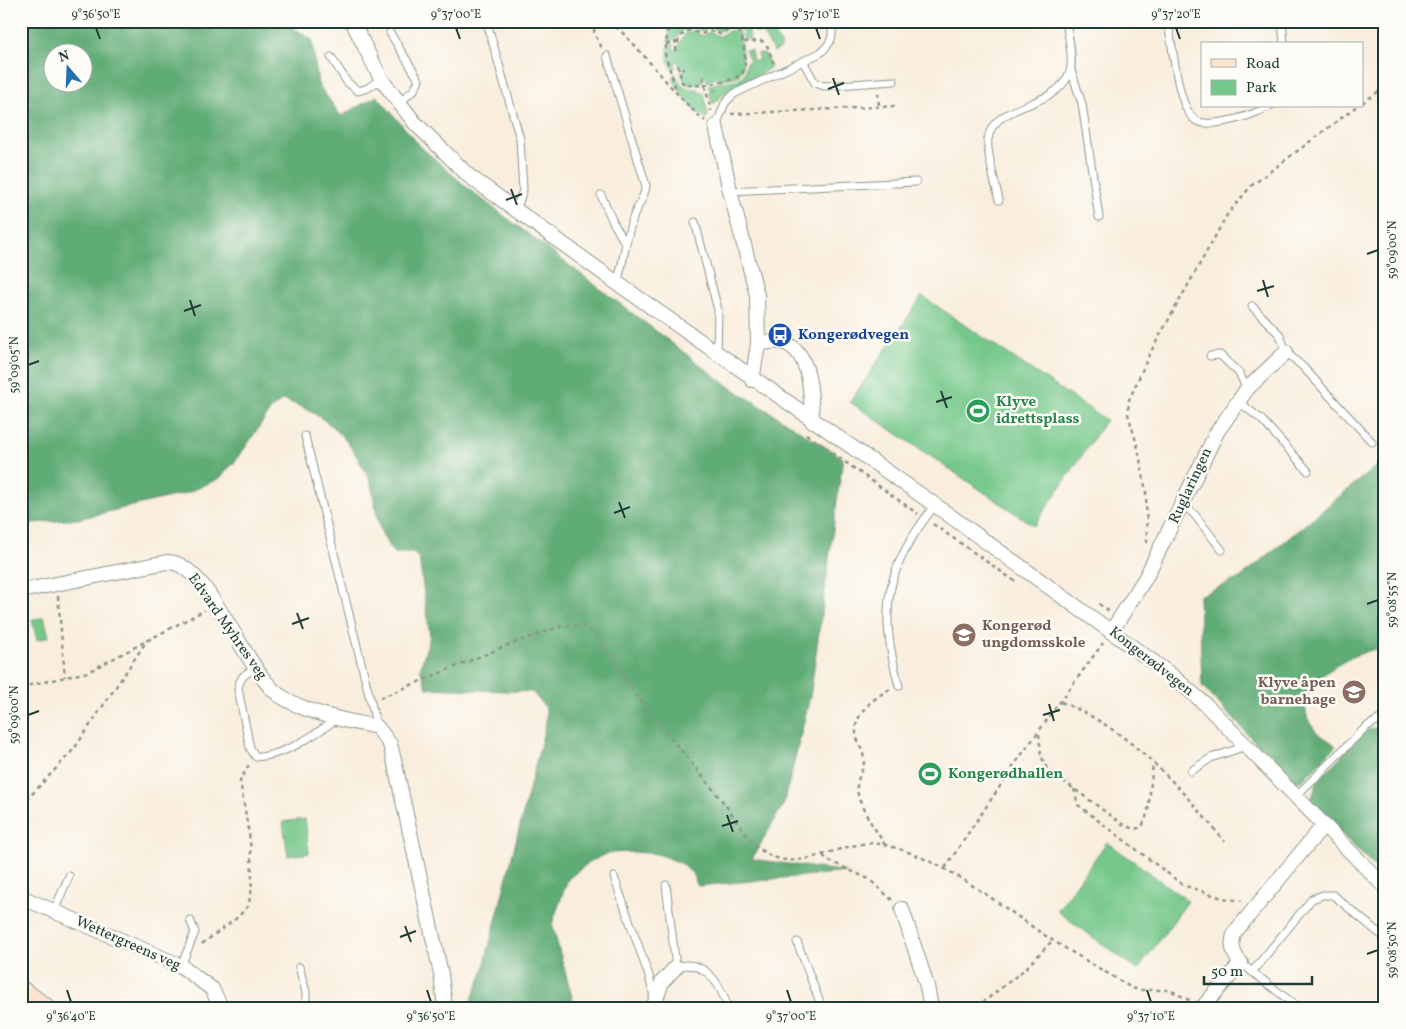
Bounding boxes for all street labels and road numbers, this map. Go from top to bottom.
street label: Ruglaringen [1164,444,1218,528]
street label: Edvard Myhres veg [182,569,272,685]
street label: Kongerødvegen [1104,622,1198,702]
street label: Wettergreens veg [72,911,184,977]

